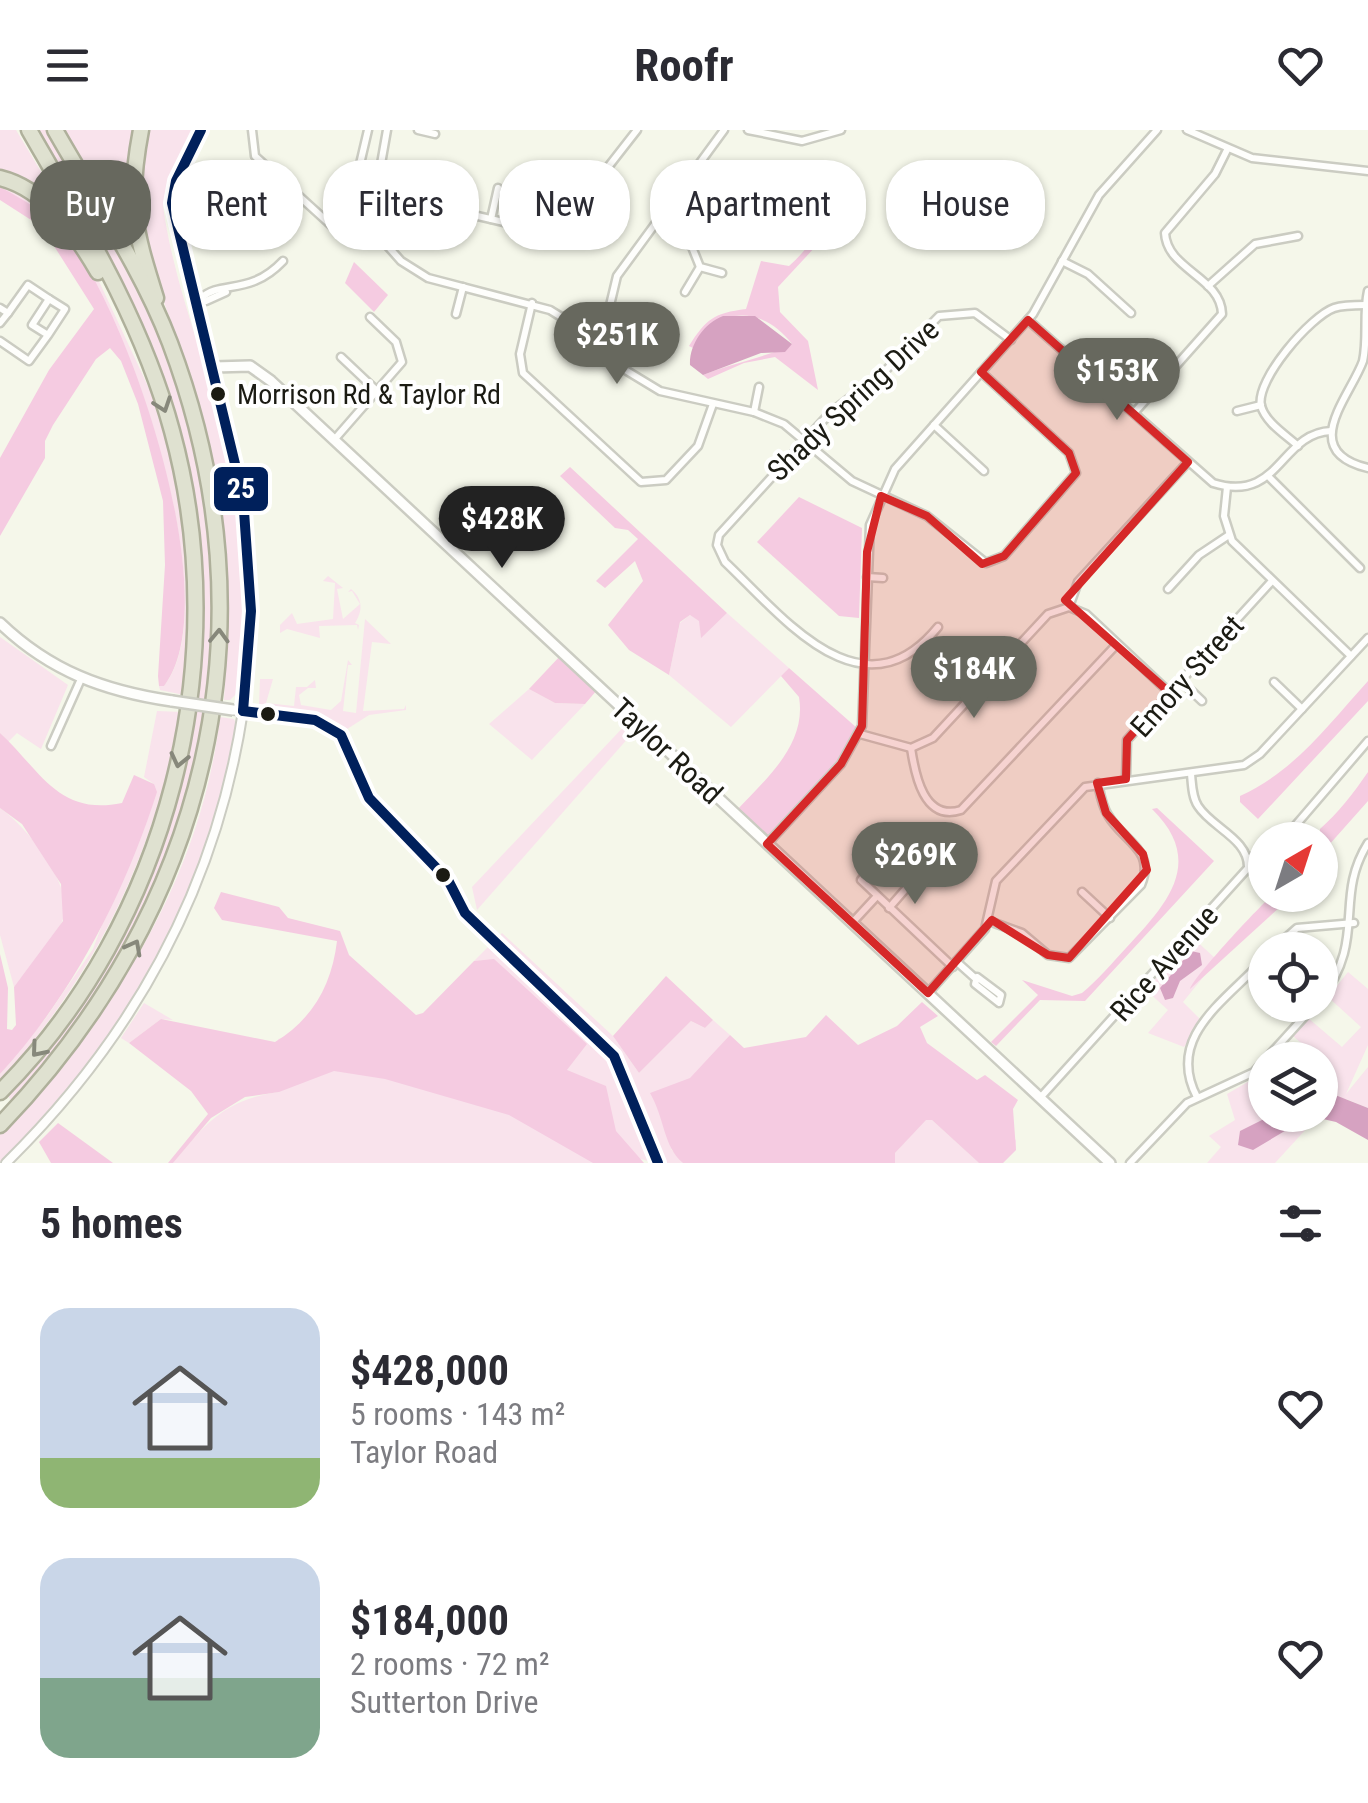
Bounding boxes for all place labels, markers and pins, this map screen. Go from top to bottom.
pin: $251K [547,302,687,387]
pin: $153K [1047,338,1187,423]
place label: Morrison Rd & Taylor Rd [237,378,501,411]
marker: Morrison Rd & Taylor Rd [208,384,228,404]
pin: $428K [432,486,572,571]
pin: $184K [904,636,1044,721]
unlabelled marker [258,704,278,724]
pin: $269K [845,822,985,907]
unlabelled marker [433,865,453,885]

